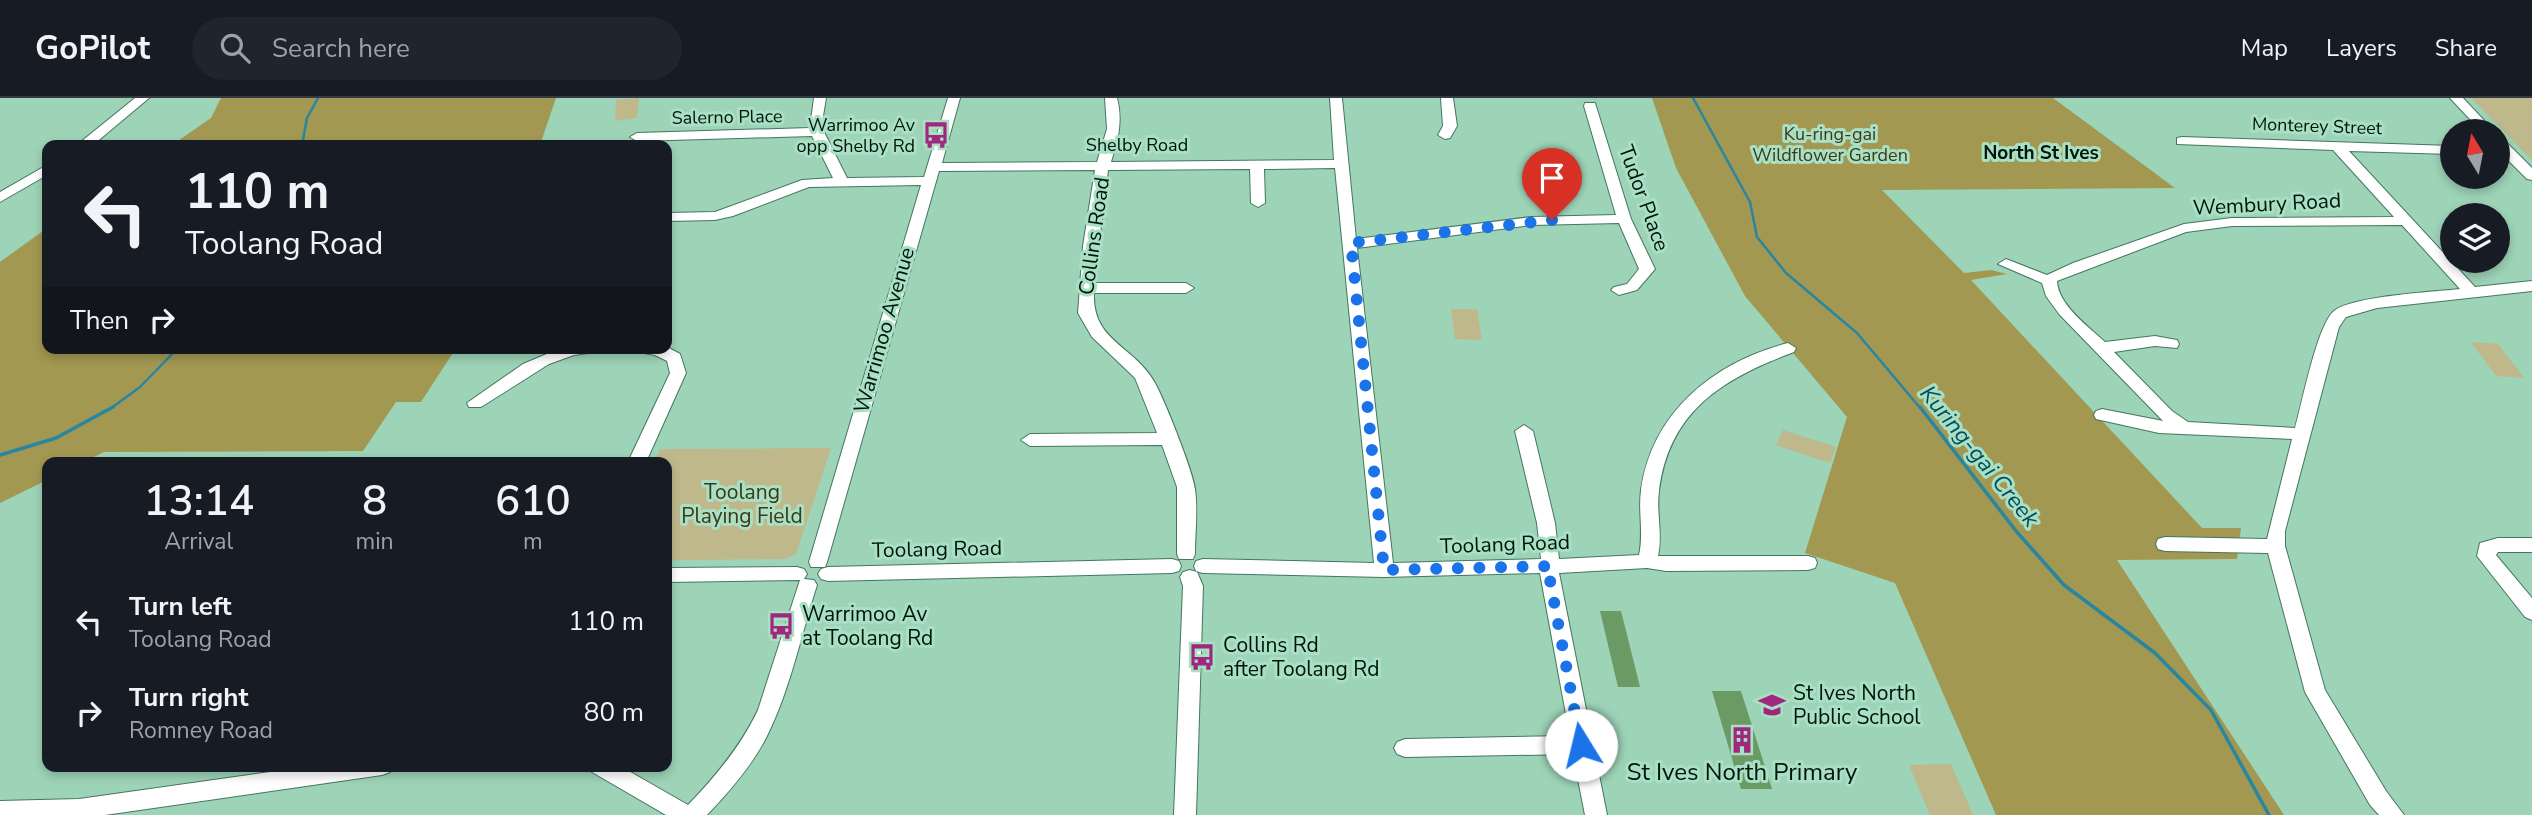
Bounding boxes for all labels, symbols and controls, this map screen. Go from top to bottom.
search box [192,17,682,80]
text: GoPilot [35,26,150,71]
icon: search [216,29,254,67]
text: Search here [272,31,410,66]
text: Map [2241,32,2288,64]
text: Layers [2326,32,2397,64]
text: Share [2435,32,2497,64]
street label: Salerno Place [671,104,783,130]
street label: Monterey Street [2252,112,2383,140]
place label: Warrimoo Av opp Shelby Rd [797,113,916,158]
north arrow [2440,119,2510,189]
map controls [2440,119,2510,273]
bus stop icon: Warrimoo Av opp Shelby Rd [921,120,951,150]
park label: Ku-ring-gai Wildflower Garden [1752,122,1908,167]
street label: Shelby Road [1086,133,1188,157]
district label: North St Ives [1983,140,2099,166]
street label: Tudor Place [1612,141,1676,255]
pin [1522,148,1582,220]
text: 110 m [185,158,329,225]
icon: arrive [1533,159,1571,197]
icon: left [70,168,161,259]
street label: Collins Road [1072,175,1116,297]
street label: Wembury Road [2192,186,2342,222]
button: layers [2440,203,2510,273]
text: Toolang Road [185,222,383,265]
street label: Warrimoo Avenue [847,244,921,416]
icon: right [143,301,181,339]
text: Then [70,303,129,338]
water label: Kuring-gai Creek [1913,379,2047,534]
text: 13:14 [143,473,254,530]
text: 8 [362,473,387,530]
text: 610 [495,473,571,530]
park label: Toolang Playing Field [681,478,803,530]
text: Arrival [164,526,233,557]
text: min [356,526,394,557]
text: m [523,526,543,557]
street label: Toolang Road [1439,528,1571,560]
street label: Toolang Road [872,534,1002,564]
text: Turn left [129,589,232,624]
place label: Warrimoo Av at Toolang Rd [802,600,933,652]
icon: left [70,603,108,641]
text: 110 m [568,604,644,639]
bus stop icon: Warrimoo Av at Toolang Rd [766,611,796,641]
text: Toolang Road [129,624,272,655]
place label: Collins Rd after Toolang Rd [1223,631,1379,683]
bus stop icon: Collins Rd after Toolang Rd [1187,642,1217,672]
place label: St Ives North Public School [1793,679,1921,731]
text: Turn right [129,680,248,715]
school or university icon: St Ives North Public School [1757,690,1787,720]
icon: right [70,694,108,732]
text: 80 m [584,695,644,730]
position arrow [1544,708,1618,782]
text: Romney Road [129,715,273,746]
building icon: St Ives North Primary [1727,725,1757,755]
place label: St Ives North Primary [1627,756,1858,788]

